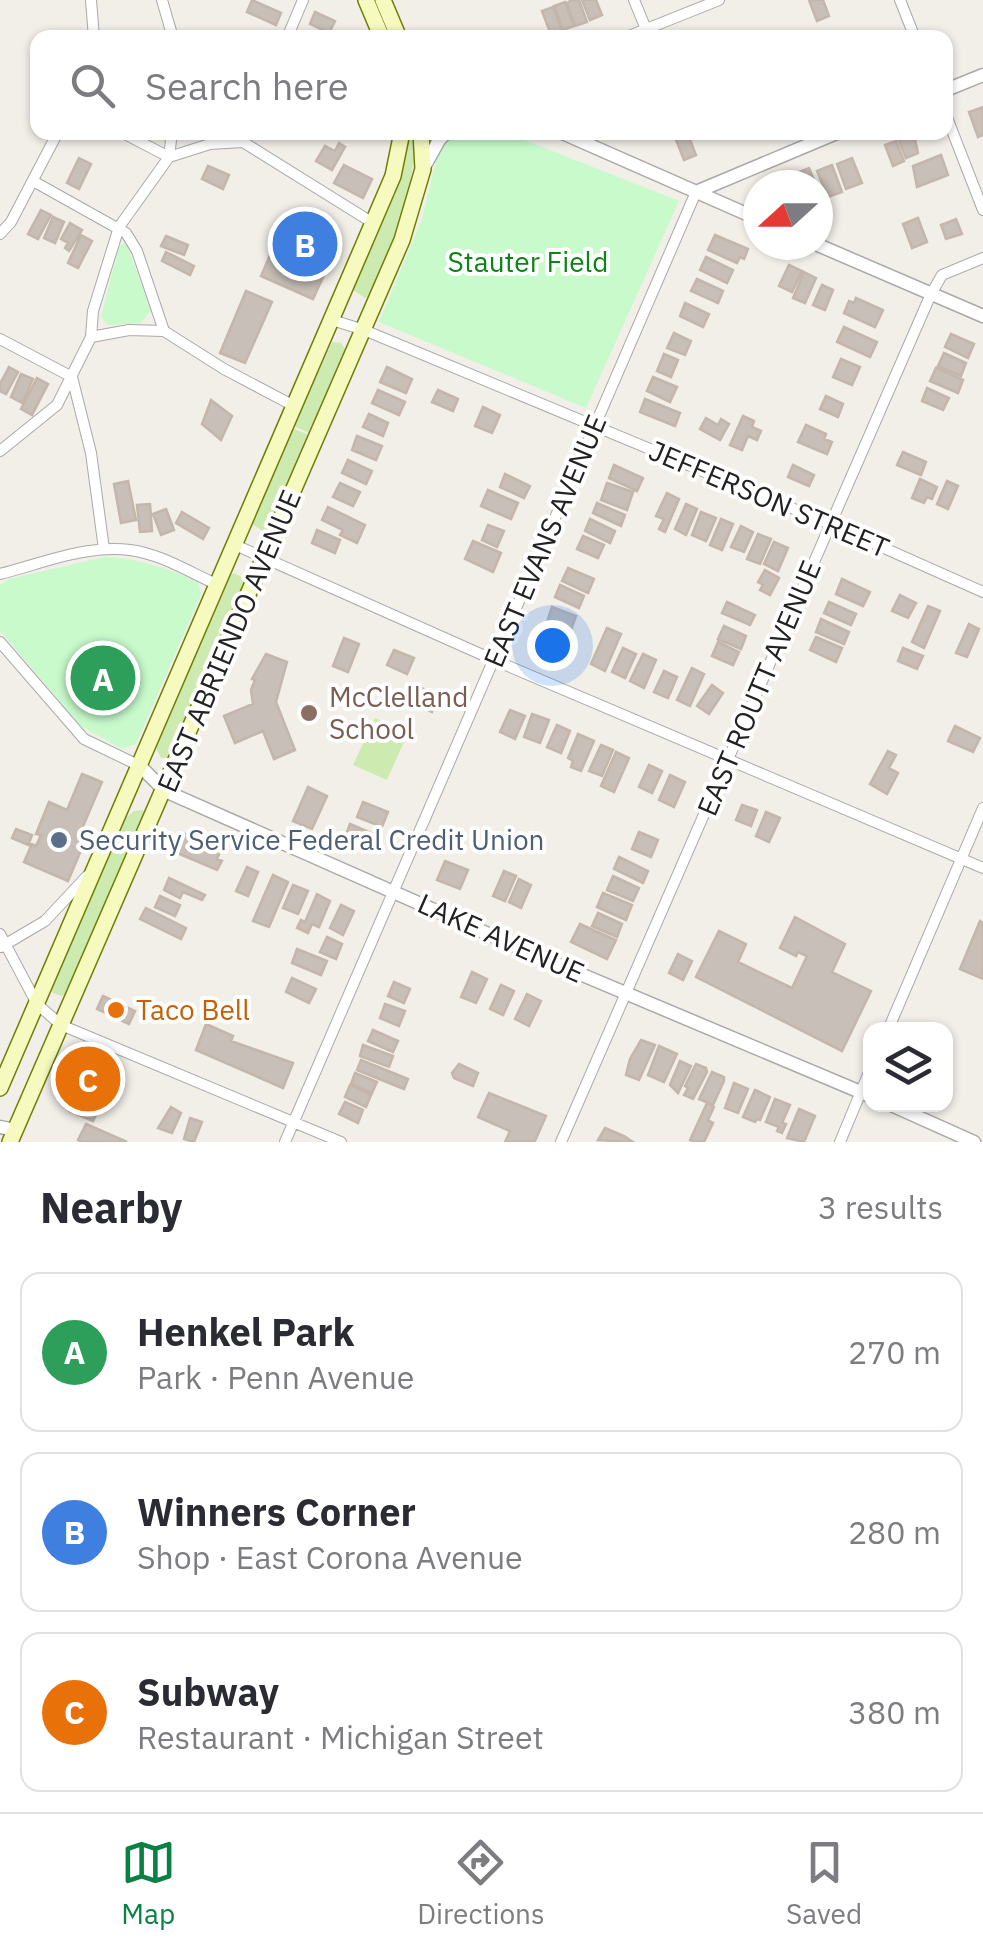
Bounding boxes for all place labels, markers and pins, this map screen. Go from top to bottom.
pin: B [272,206,338,282]
pin: A [70,640,136,716]
place label: McClelland School [329,678,468,747]
marker: McClelland School [298,702,320,724]
place label: Security Service Federal Credit Union [79,821,545,858]
marker: Security Service Federal Credit Union [48,829,70,851]
place label: Taco Bell [136,991,250,1028]
marker: Taco Bell [105,999,127,1021]
pin: C [56,1042,120,1116]

